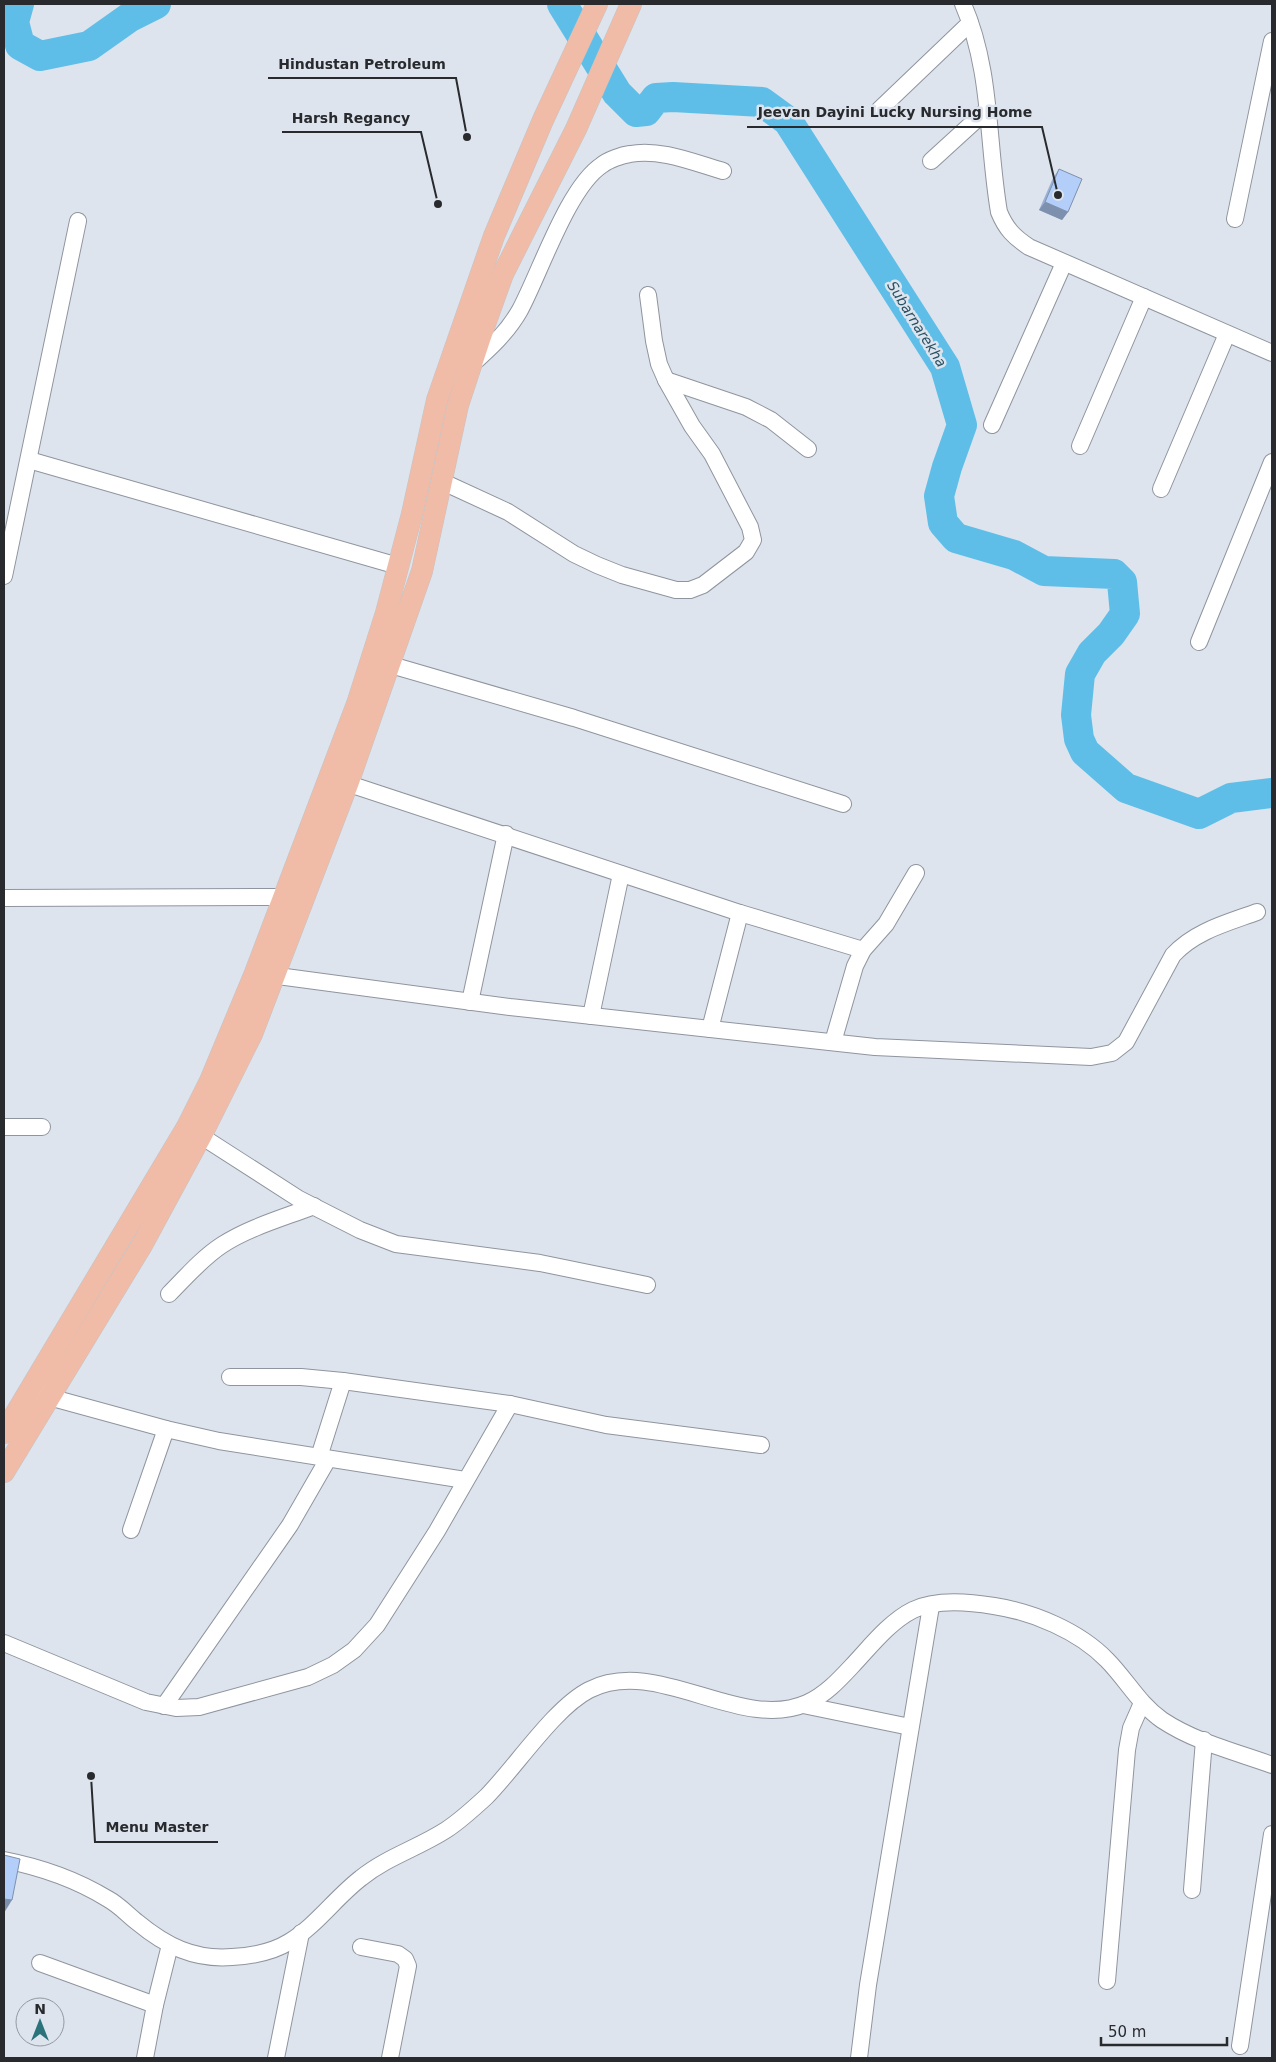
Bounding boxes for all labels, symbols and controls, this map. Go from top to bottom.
callout: Hindustan Petroleum [268,49,456,78]
text: Hindustan Petroleum [278,56,446,72]
callout: Jeevan Dayini Lucky Nursing Home [747,98,1042,127]
callout: Harsh Regancy [282,103,421,132]
text: Jeevan Dayini Lucky Nursing Home [757,104,1032,120]
text: Harsh Regancy [292,110,410,126]
water label: Subarnarekha [884,278,950,370]
callout: Menu Master [95,1813,218,1842]
text: Menu Master [105,1819,209,1835]
north arrow [15,1997,65,2047]
text: N [34,2001,46,2017]
scale bar [1101,2014,1227,2046]
text: 50 m [1108,2023,1146,2041]

